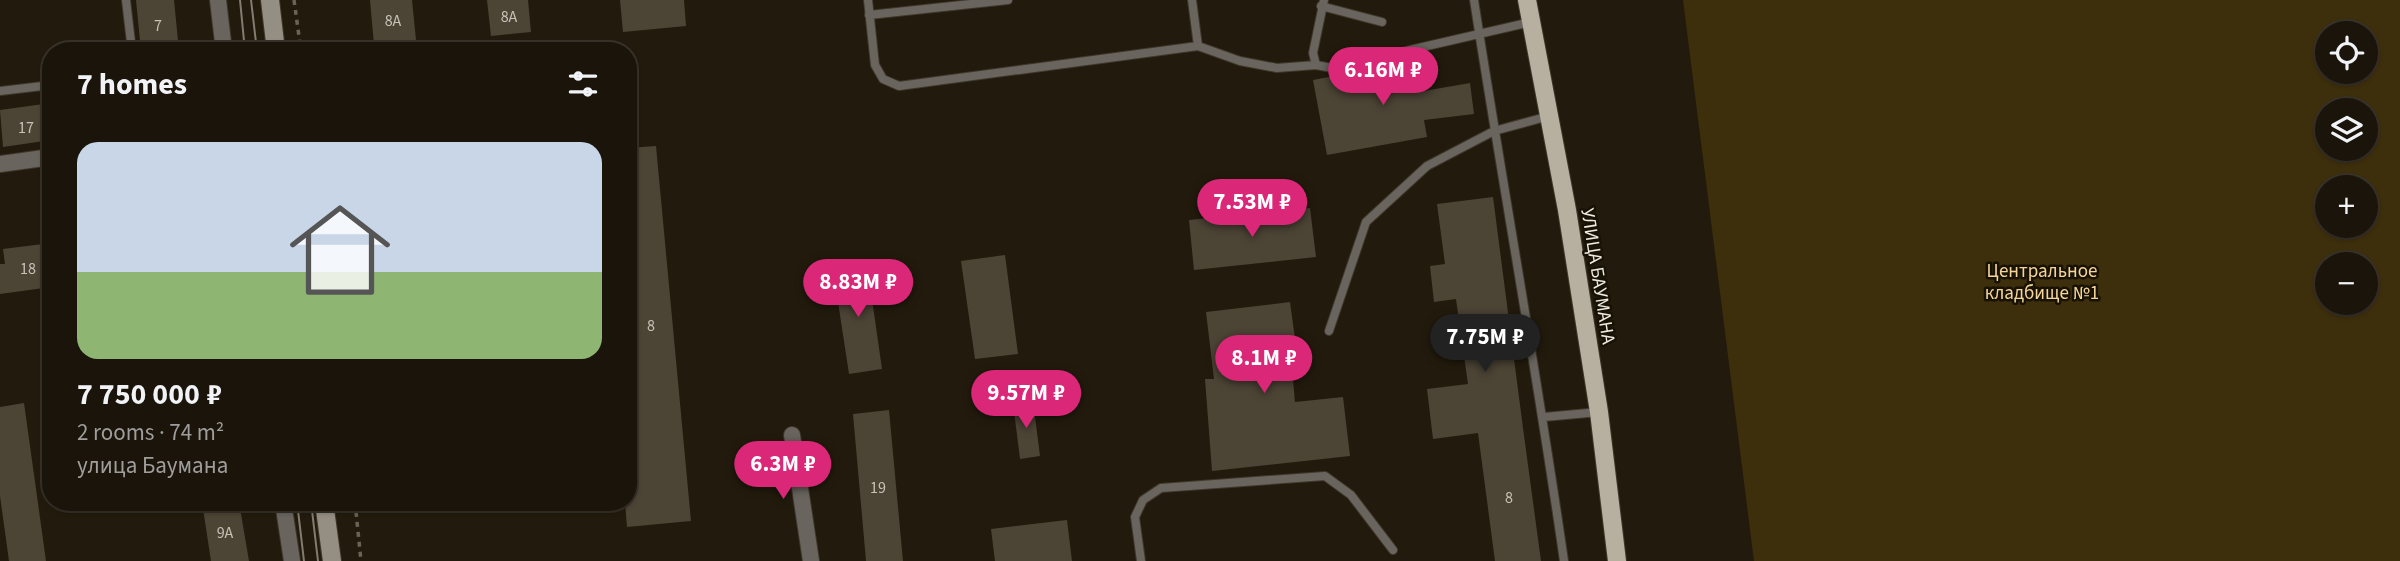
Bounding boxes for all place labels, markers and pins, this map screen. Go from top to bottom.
pin: 6.16M ₽ [1318,48,1448,107]
pin: 7.53M ₽ [1187,180,1317,239]
pin: 8.83M ₽ [793,260,923,319]
pin: 7.75M ₽ [1420,314,1550,374]
pin: 8.1M ₽ [1207,336,1321,395]
pin: 9.57M ₽ [961,370,1091,430]
pin: 6.3M ₽ [726,442,840,501]

